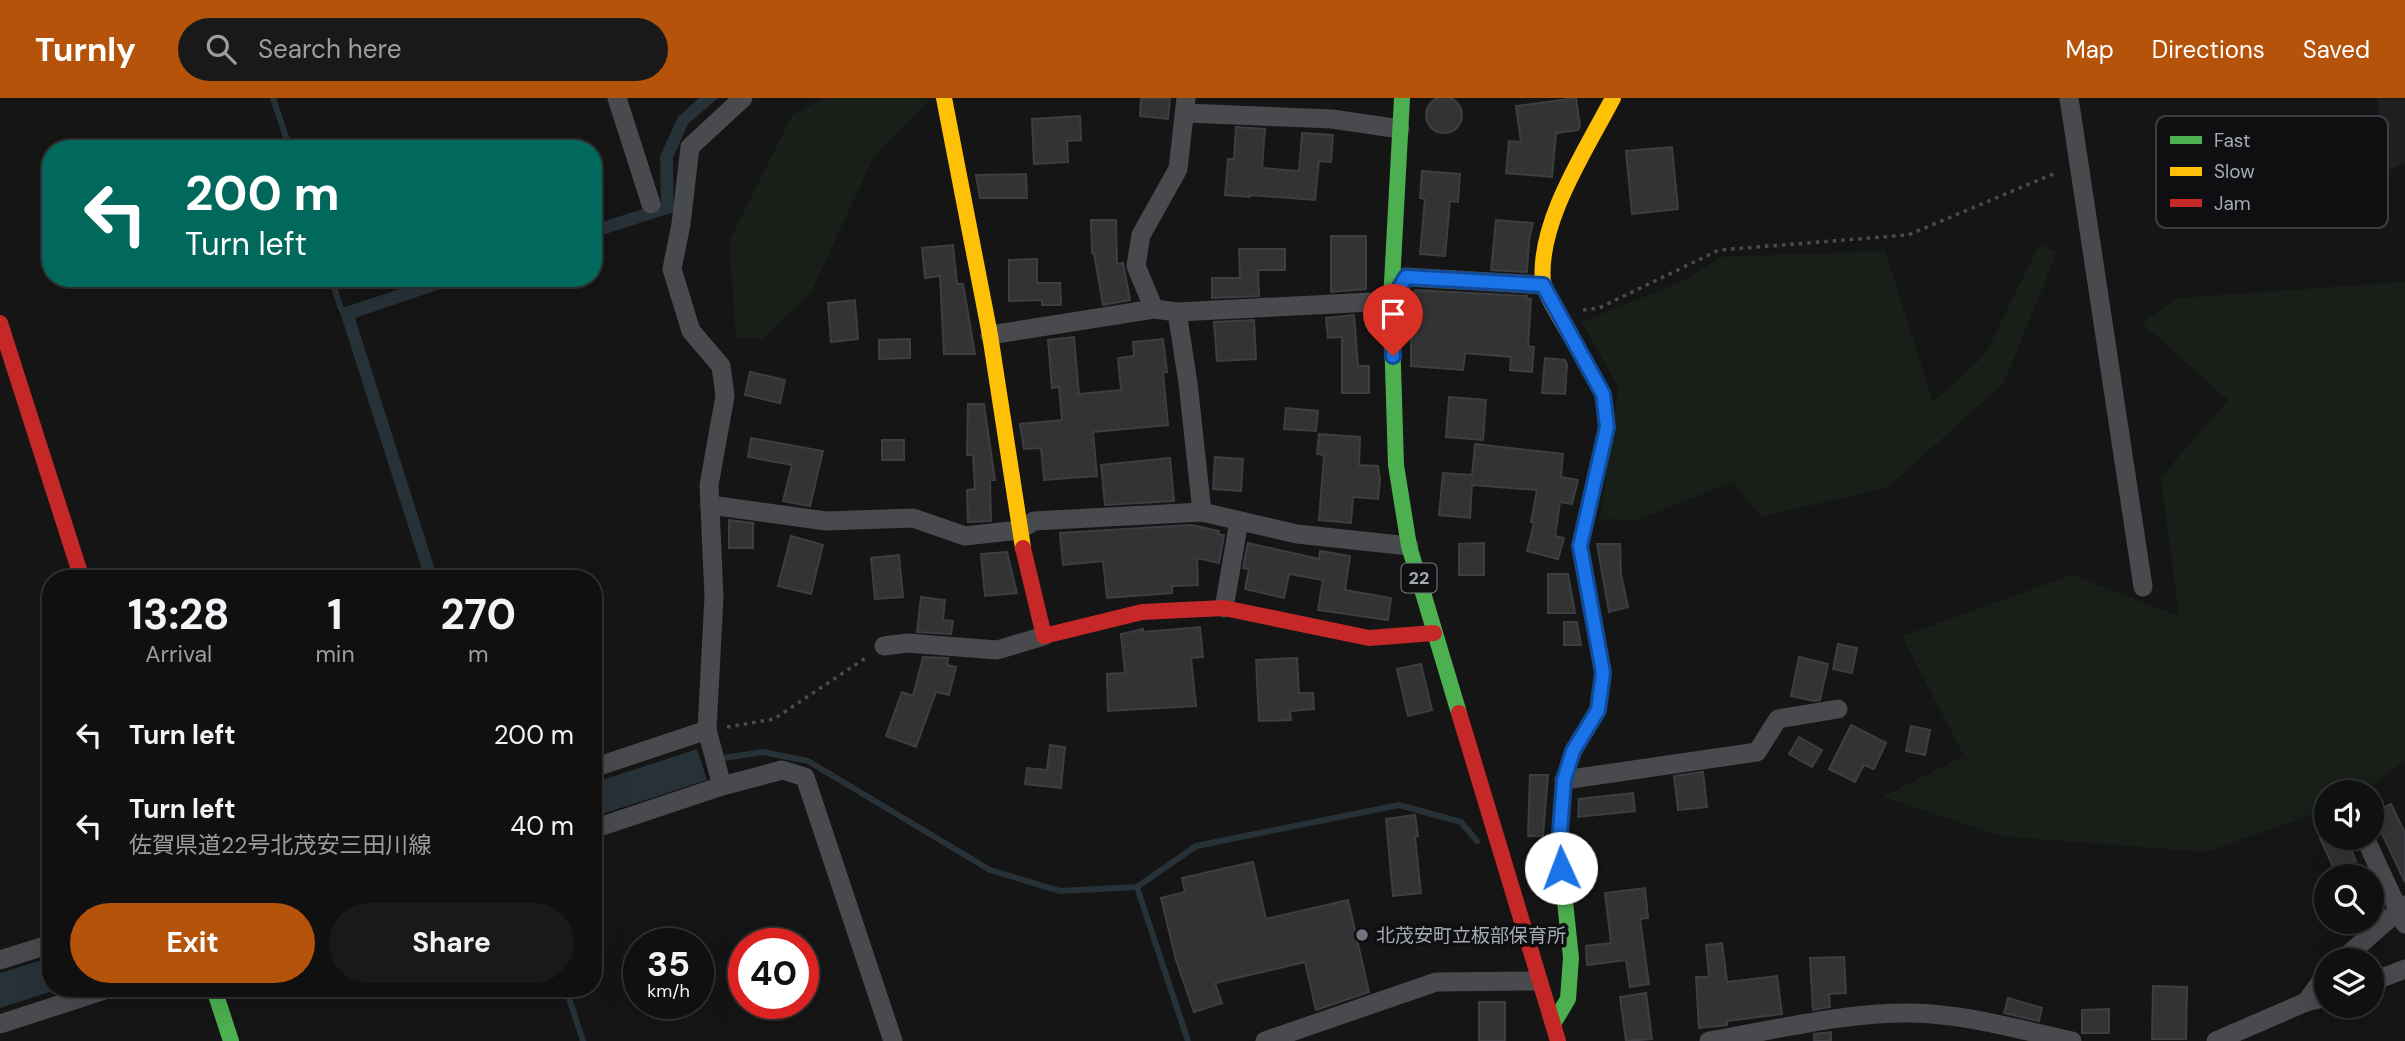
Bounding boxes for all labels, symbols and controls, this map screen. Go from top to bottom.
search box [178,18,668,81]
text: Turnly [35,28,136,71]
icon: search [202,30,240,68]
text: Search here [258,32,401,66]
text: Map [2066,34,2114,65]
text: Directions [2152,34,2265,65]
text: Saved [2303,34,2370,65]
legend [2156,116,2388,228]
text: Fast [2214,128,2250,153]
text: Slow [2214,159,2255,184]
text: 200 m [185,161,340,225]
icon: left [70,168,161,259]
text: Jam [2214,191,2251,216]
text: Turn left [185,223,307,265]
pin [1363,284,1423,356]
icon: arrive [1374,295,1412,333]
road number: 22 [1402,564,1436,592]
text: 13:28 [128,587,230,642]
text: 1 [327,587,343,642]
text: 270 [440,587,516,642]
text: Arrival [145,639,212,669]
text: min [315,639,355,669]
text: m [468,639,489,669]
icon: left [70,716,108,754]
text: Turn left [129,718,236,752]
text: 200 m [494,718,574,752]
map controls [2314,780,2384,1018]
button: sound [2314,780,2384,850]
text: Turn left [129,792,236,826]
icon: left [70,807,108,845]
text: 40 m [510,809,574,843]
text: 佐賀県道22号北茂安三田川線 [129,830,432,860]
position arrow [1524,831,1598,905]
button: search [2314,864,2384,934]
button: Exit [70,903,315,983]
button: Share [329,903,574,983]
place label: 北茂安町立板部保育所 [1376,923,1566,948]
marker: 北茂安町立板部保育所 [1354,927,1370,943]
speed limit sign: 40 [728,928,819,1019]
text: 35 [647,941,690,987]
button: layers [2314,948,2384,1018]
text: km/h [647,979,690,1003]

